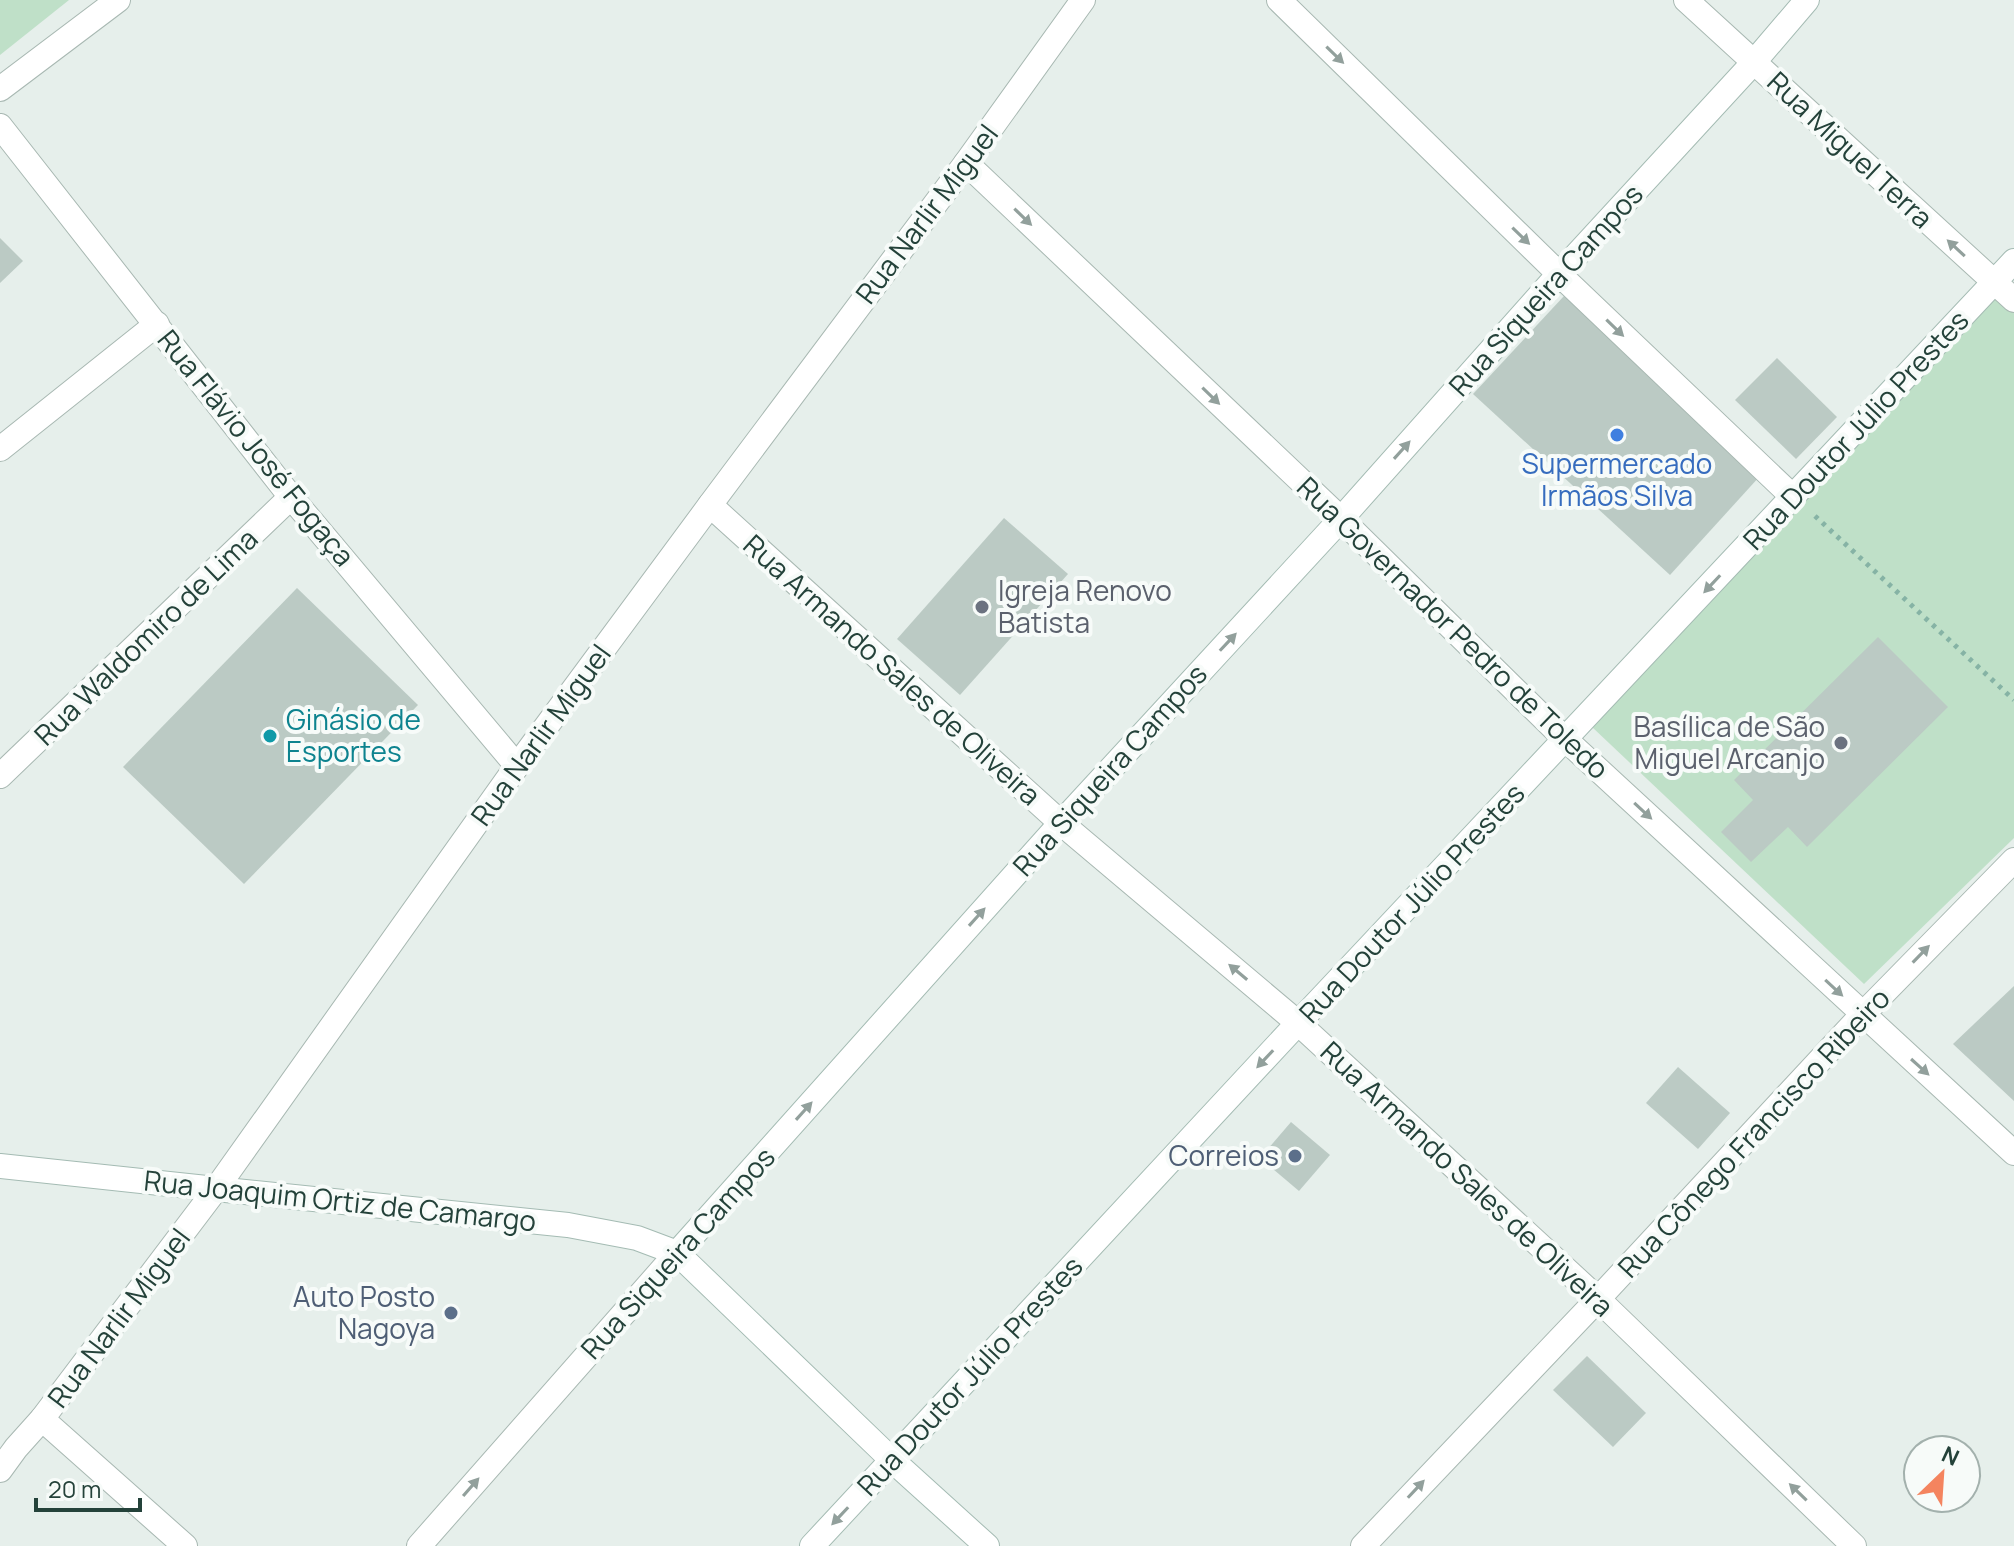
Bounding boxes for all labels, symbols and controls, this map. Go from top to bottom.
one-way arrow [1325,45,1344,63]
street label: Rua Miguel Terra [1760,63,1942,236]
street label: Rua Narlir Miguel [846,116,1006,311]
street label: Rua Siqueira Campos [1440,175,1651,404]
one-way arrow [1013,207,1032,226]
one-way arrow [1511,227,1530,245]
one-way arrow [1947,239,1966,257]
street label: Rua Doutor Júlio Prestes [1734,301,1976,557]
one-way arrow [1605,318,1624,336]
street label: Rua Flávio José Fogaça [150,321,364,573]
one-way arrow [1201,387,1220,405]
marker: Supermercado Irmãos Silva [1608,426,1626,444]
one-way arrow [1393,440,1411,459]
place label: Supermercado Irmãos Silva [1522,444,1712,514]
street label: Rua Governador Pedro de Toledo [1290,468,1618,787]
street label: Rua Waldomiro de Lima [25,520,265,753]
street label: Rua Armando Sales de Oliveira [736,526,1049,813]
place label: Igreja Renovo Batista [998,571,1172,641]
one-way arrow [1703,574,1721,593]
marker: Igreja Renovo Batista [973,598,991,616]
one-way arrow [1218,633,1236,652]
street label: Rua Narlir Miguel [462,636,619,833]
street label: Rua Siqueira Campos [1004,655,1215,884]
place label: Ginásio de Esportes [286,700,421,770]
place label: Basílica de São Miguel Arcanjo [1633,707,1825,777]
marker: Ginásio de Esportes [261,727,279,745]
marker: Basílica de São Miguel Arcanjo [1832,734,1850,752]
street label: Rua Doutor Júlio Prestes [1290,774,1532,1030]
one-way arrow [1633,802,1652,820]
one-way arrow [968,908,985,928]
one-way arrow [1912,945,1930,964]
one-way arrow [1228,964,1248,982]
one-way arrow [1824,978,1843,996]
street label: Rua Cônego Francisco Ribeiro [1609,979,1898,1285]
street label: Rua Armando Sales de Oliveira [1313,1032,1622,1324]
one-way arrow [1257,1049,1275,1068]
one-way arrow [1910,1058,1929,1076]
one-way arrow [794,1102,812,1121]
place label: Correios [1168,1136,1279,1174]
street label: Rua Siqueira Campos [572,1138,783,1367]
marker: Correios [1286,1147,1304,1165]
street label: Rua Joaquim Ortiz de Camargo [142,1161,538,1240]
street label: Rua Narlir Miguel [38,1220,198,1415]
street label: Rua Doutor Júlio Prestes [848,1247,1090,1503]
place label: Auto Posto Nagoya [293,1277,435,1347]
marker: Auto Posto Nagoya [442,1304,460,1322]
north arrow [1902,1434,1982,1514]
text: N [1937,1439,1964,1473]
scale bar [36,1462,140,1512]
text: 20 m [48,1472,101,1505]
one-way arrow [461,1478,479,1497]
one-way arrow [1407,1480,1425,1499]
one-way arrow [1789,1483,1808,1502]
one-way arrow [832,1506,850,1525]

